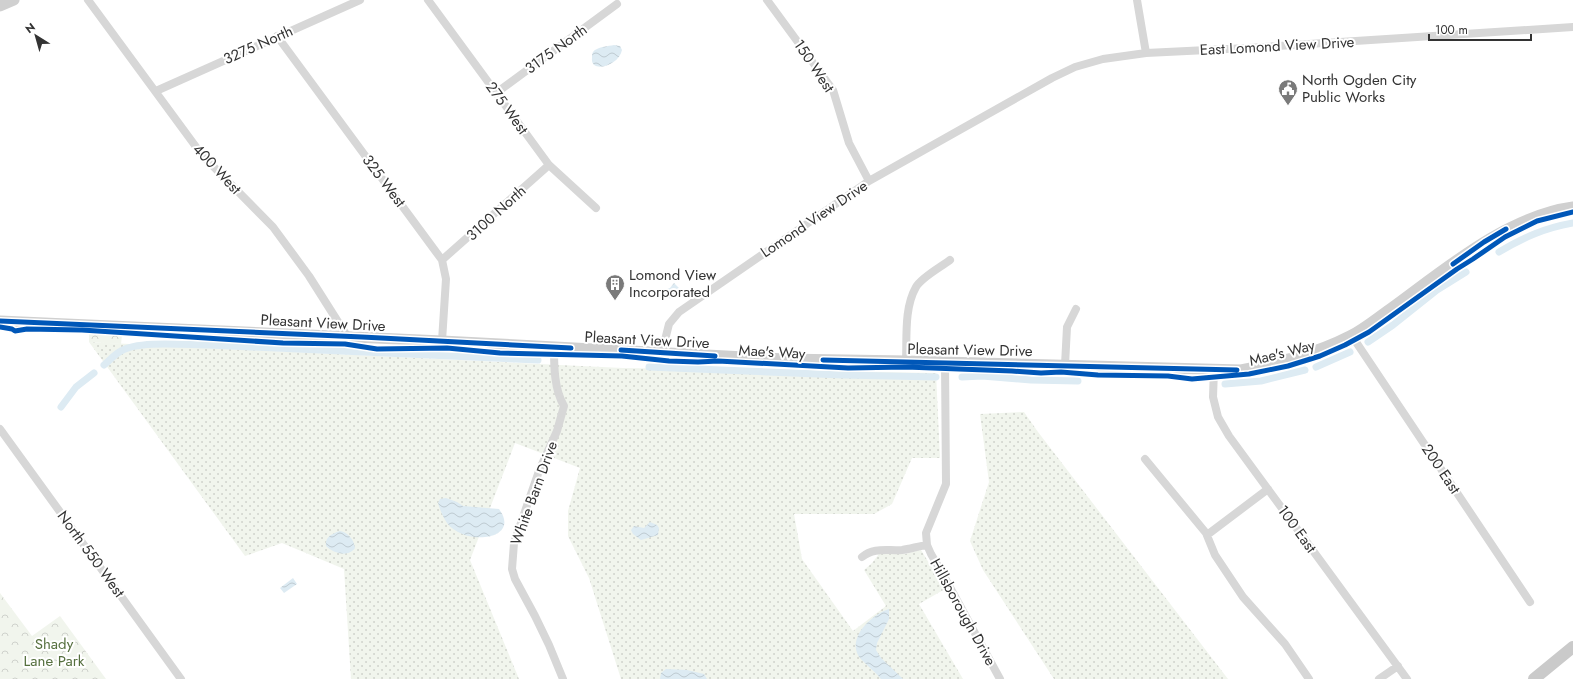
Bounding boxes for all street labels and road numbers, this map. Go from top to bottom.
street label: 3175 North [520,19,592,79]
street label: 3275 North [220,20,296,70]
street label: East Lomond View Drive [1199,31,1355,61]
street label: 150 West [788,35,840,97]
street label: 275 West [480,77,534,139]
street label: 400 West [188,139,247,200]
street label: 325 West [357,150,411,212]
street label: Lomond View Drive [756,175,872,263]
street label: 3100 North [461,180,531,246]
street label: Pleasant View Drive [260,309,386,337]
street label: Pleasant View Drive [584,326,710,354]
street label: Mae's Way [1247,334,1318,372]
street label: Pleasant View Drive [907,338,1033,362]
street label: Mae's Way [738,339,806,365]
street label: White Barn Drive [505,438,563,548]
street label: 200 East [1416,440,1466,499]
street label: 100 East [1272,501,1322,558]
street label: North 550 West [52,506,130,602]
street label: Hillsborough Drive [924,554,1002,670]

